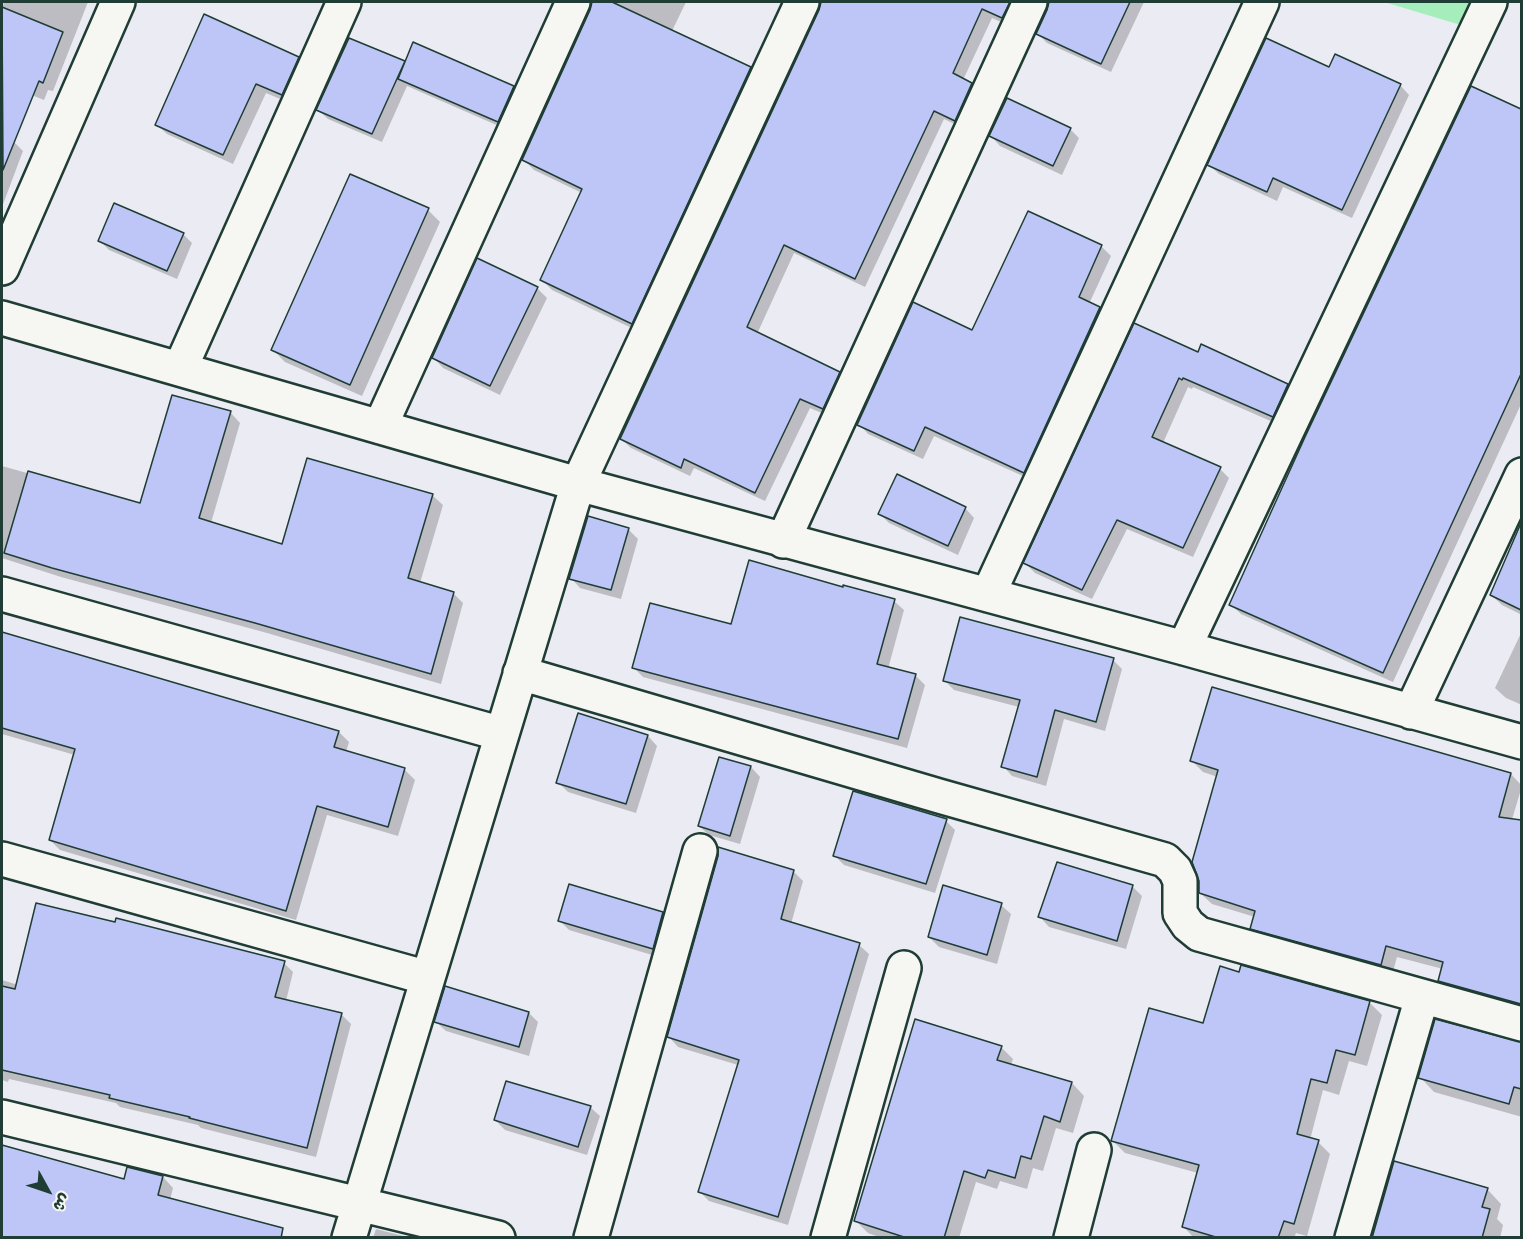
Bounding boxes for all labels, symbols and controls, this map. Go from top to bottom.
north arrow [18,1161,78,1221]
text: ش [48,1189,76,1216]

